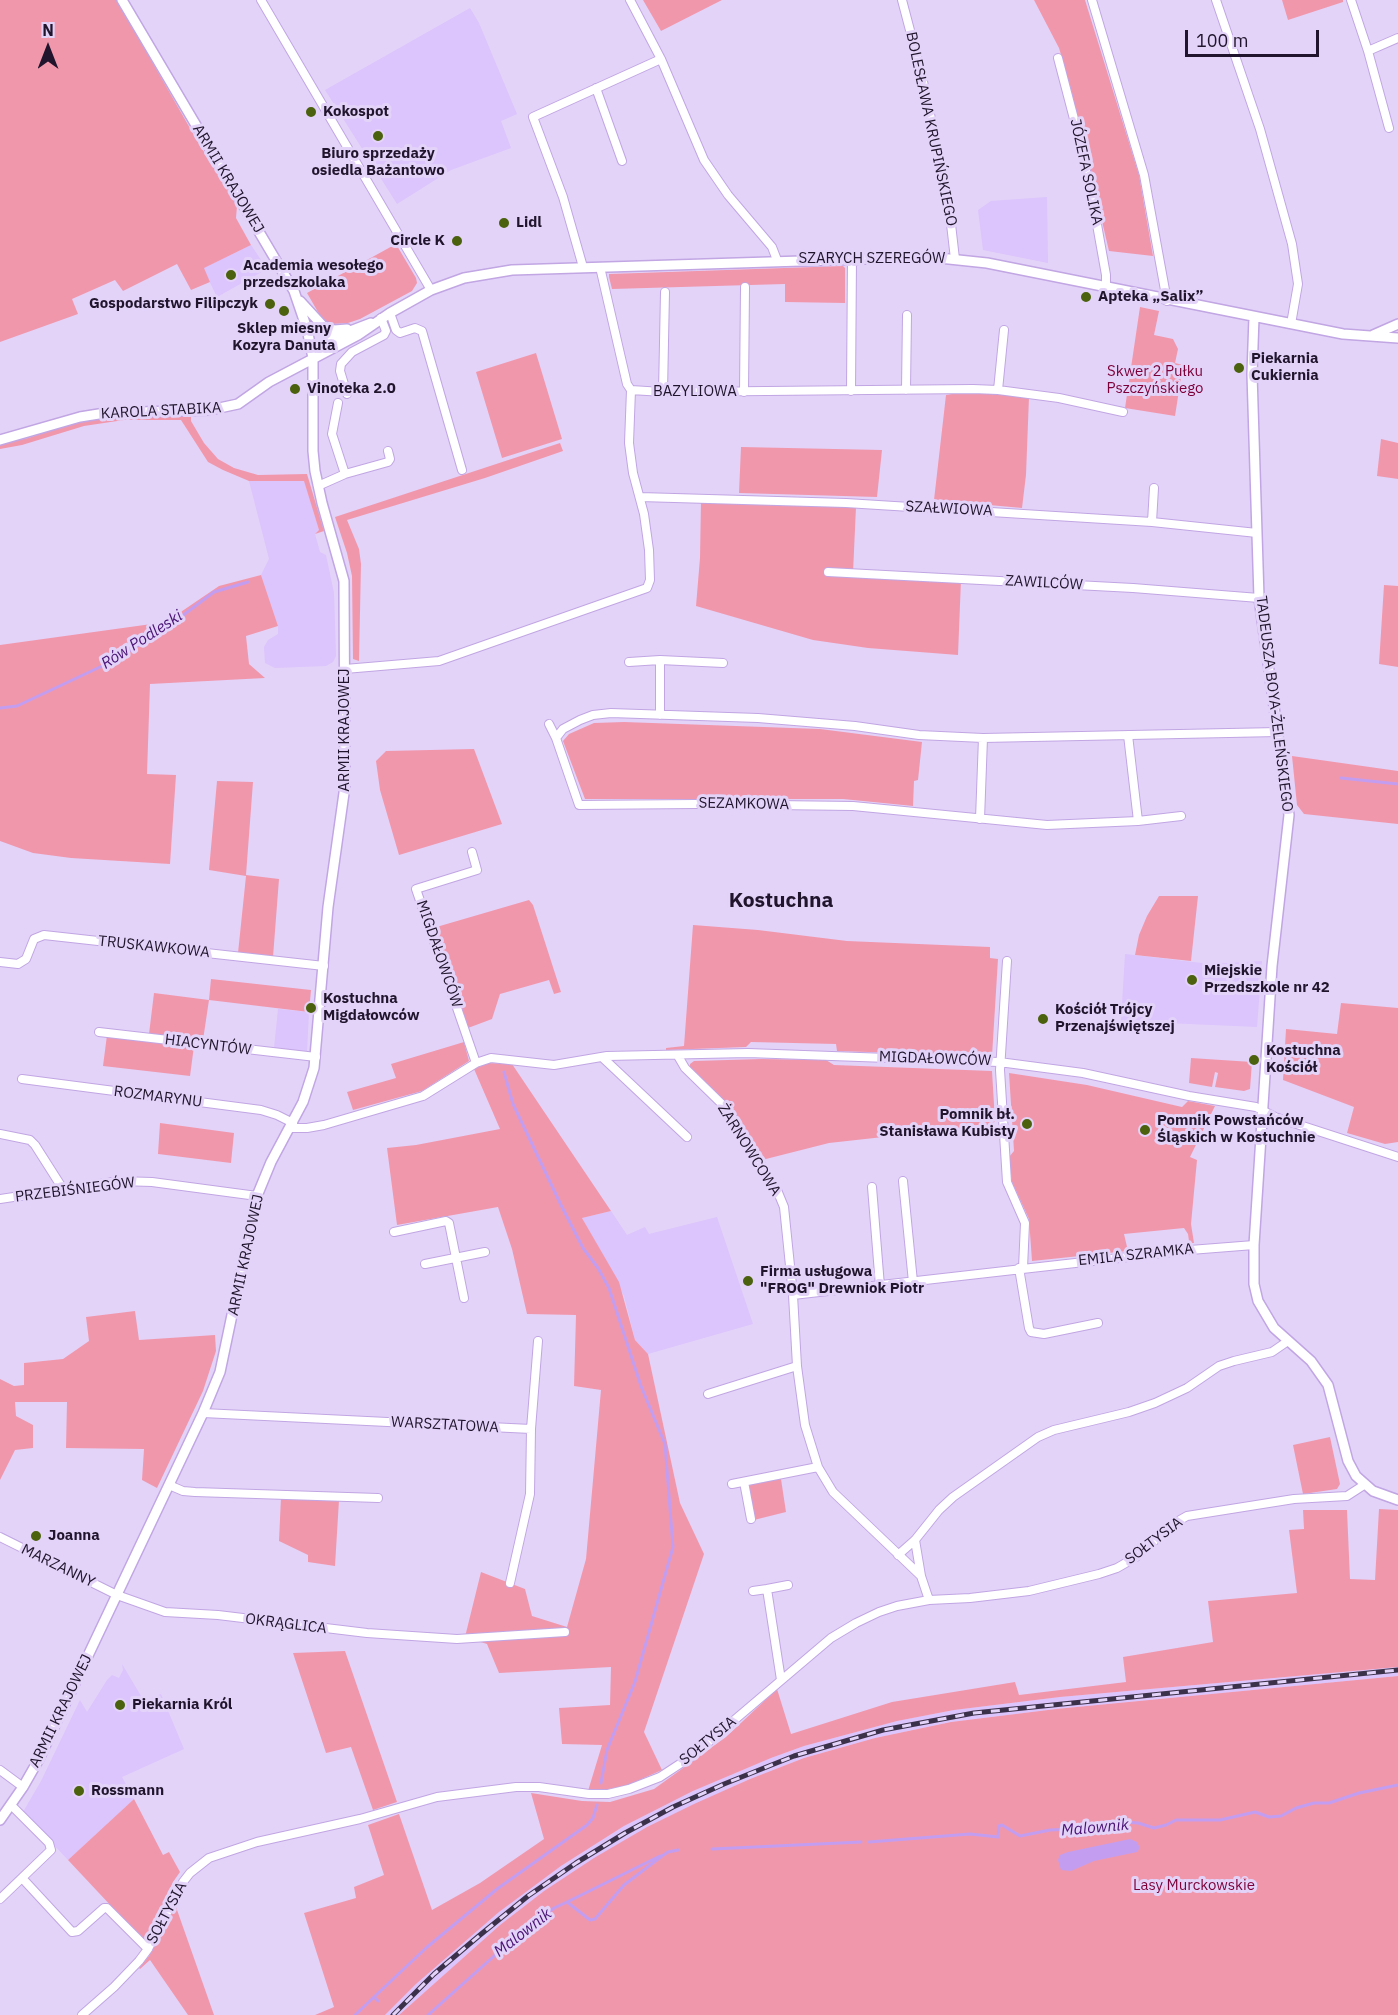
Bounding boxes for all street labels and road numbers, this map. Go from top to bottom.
street label: BOLESŁAWA KRUPIŃSKIEGO [902,30,960,228]
street label: JÓZEFA SOLIKA [1066,117,1106,227]
street label: ARMII KRAJOWEJ [188,121,268,237]
street label: SZARYCH SZEREGÓW [799,250,945,268]
street label: BAZYLIOWA [653,383,737,401]
street label: KAROLA STABIKA [100,399,222,423]
street label: SZAŁWIOWA [905,498,993,520]
street label: ZAWILCÓW [1005,572,1083,594]
street label: TADEUSZA BOYA-ŻELEŃSKIEGO [1252,595,1296,813]
street label: ARMII KRAJOWEJ [336,668,354,792]
street label: SEZAMKOWA [699,794,789,814]
street label: MIGDAŁOWCÓW [412,898,466,1010]
street label: TRUSKAWKOWA [97,932,211,962]
street label: HIACYNTÓW [164,1031,252,1059]
street label: MIGDAŁOWCÓW [879,1048,991,1070]
street label: ROZMARYNU [113,1083,203,1111]
street label: ŻARNOWCOWA [714,1101,784,1199]
street label: PRZEBIŚNIEGÓW [14,1174,136,1206]
street label: ARMII KRAJOWEJ [224,1193,268,1317]
street label: EMILA SZRAMKA [1077,1240,1195,1270]
street label: WARSZTATOWA [391,1413,499,1437]
street label: SOŁTYSIA [1122,1514,1186,1568]
street label: MARZANNY [18,1540,98,1592]
street label: OKRĄGLICA [244,1610,328,1638]
street label: ARMII KRAJOWEJ [26,1652,96,1770]
street label: SOŁTYSIA [676,1713,740,1769]
street label: SOŁTYSIA [143,1879,191,1947]

